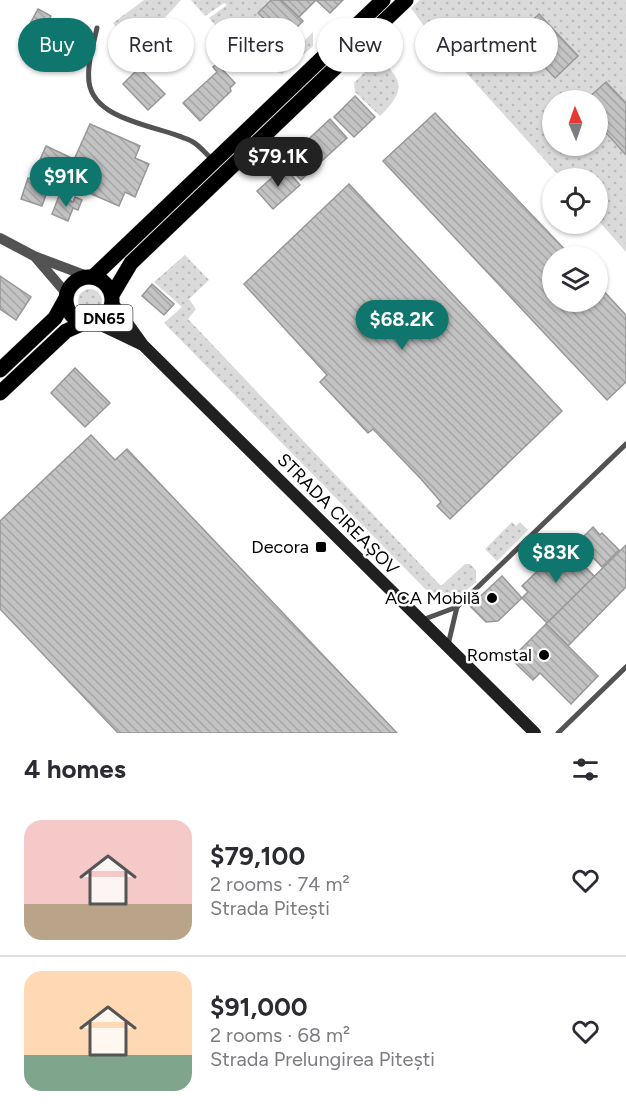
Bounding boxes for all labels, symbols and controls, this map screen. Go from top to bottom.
chip: Buy [18,18,96,72]
chip: Rent [108,18,194,72]
chip: Filters [206,18,305,72]
chip: New [317,18,403,72]
chip: Apartment [415,18,558,72]
north arrow [542,90,608,156]
map controls [542,90,608,312]
pin: $79.1K [229,137,327,188]
text: $79.1K [248,144,308,168]
pin: $91K [30,157,102,208]
text: $91K [44,164,88,188]
button: locate [542,168,608,234]
button: layers [542,246,608,312]
pin: $68.2K [353,300,451,351]
road number: DN65 [76,305,132,331]
text: $68.2K [370,307,434,331]
street label: STRADA CIREAȘOV [273,449,404,580]
pin: $83K [520,533,592,584]
place label: Decora [251,536,309,558]
marker: Decora [314,540,328,554]
text: $83K [532,540,580,564]
place label: ACA Mobilă [385,587,480,609]
marker: ACA Mobilă [485,591,499,605]
place label: Romstal [467,644,532,666]
marker: Romstal [537,648,551,662]
text: 4 homes [24,753,126,785]
icon: filters [569,753,602,786]
text: $79,100 [210,840,305,872]
icon: home [72,844,144,916]
icon: heart [569,864,602,897]
text: 2 rooms · 74 m² [210,872,350,896]
text: Strada Pitești [210,896,330,920]
text: $91,000 [210,991,308,1023]
icon: home [72,995,144,1067]
icon: heart [569,1015,602,1048]
text: 2 rooms · 68 m² [210,1023,350,1047]
text: Strada Prelungirea Pitești [210,1047,435,1071]

